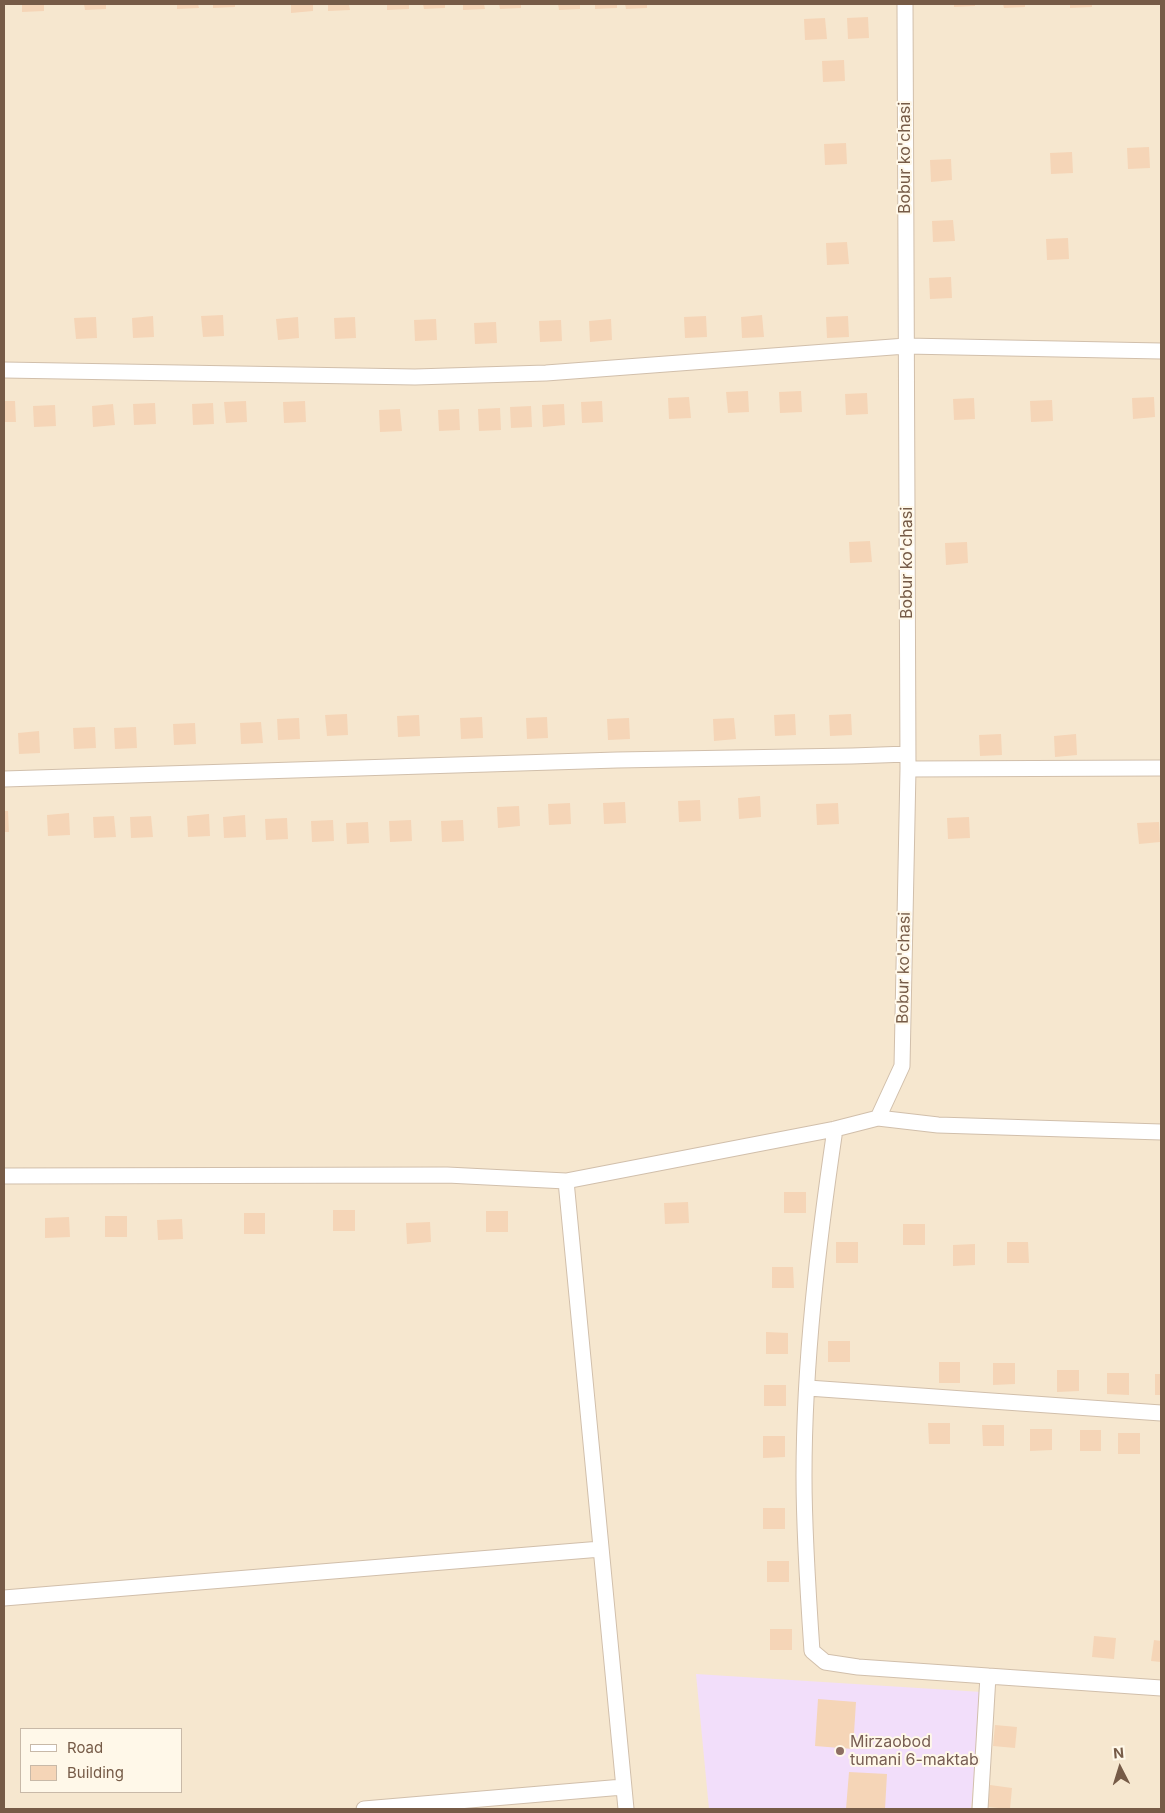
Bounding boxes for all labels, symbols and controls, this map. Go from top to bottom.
street label: Bobur ko'chasi [895,102,915,214]
street label: Bobur ko'chasi [897,507,917,619]
street label: Bobur ko'chasi [893,912,915,1024]
legend [20,1728,182,1793]
place label: Mirzaobod tumani 6-maktab [850,1732,979,1770]
text: Road [67,1738,103,1757]
north arrow [1095,1743,1145,1793]
text: N [1113,1744,1125,1761]
marker: Mirzaobod tumani 6-maktab [834,1745,846,1757]
text: Building [67,1763,124,1782]

